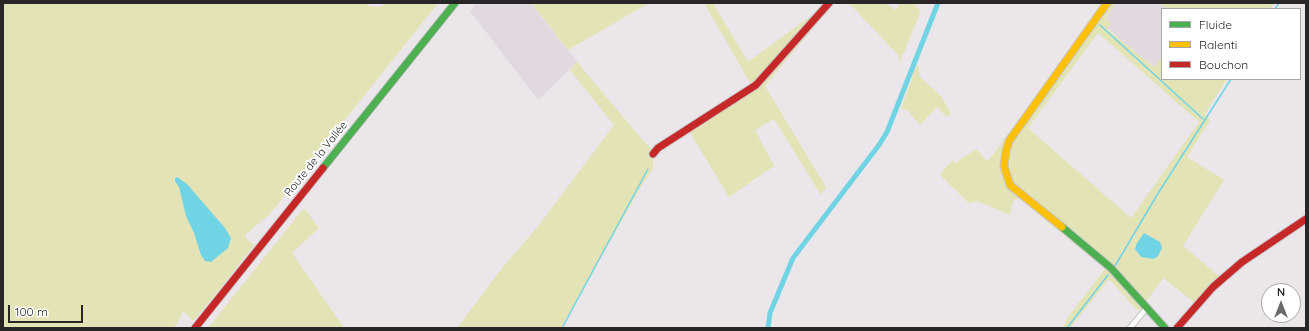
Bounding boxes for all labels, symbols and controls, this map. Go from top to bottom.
legend [1161,8,1301,80]
text: Fluide [1199,17,1232,32]
text: Ralenti [1199,37,1237,52]
text: Bouchon [1199,57,1248,72]
street label: Route de la Vallée [282,119,350,199]
north arrow [1261,283,1301,323]
text: N [1277,285,1285,299]
scale bar [10,297,85,323]
text: 100 m [15,304,48,319]

